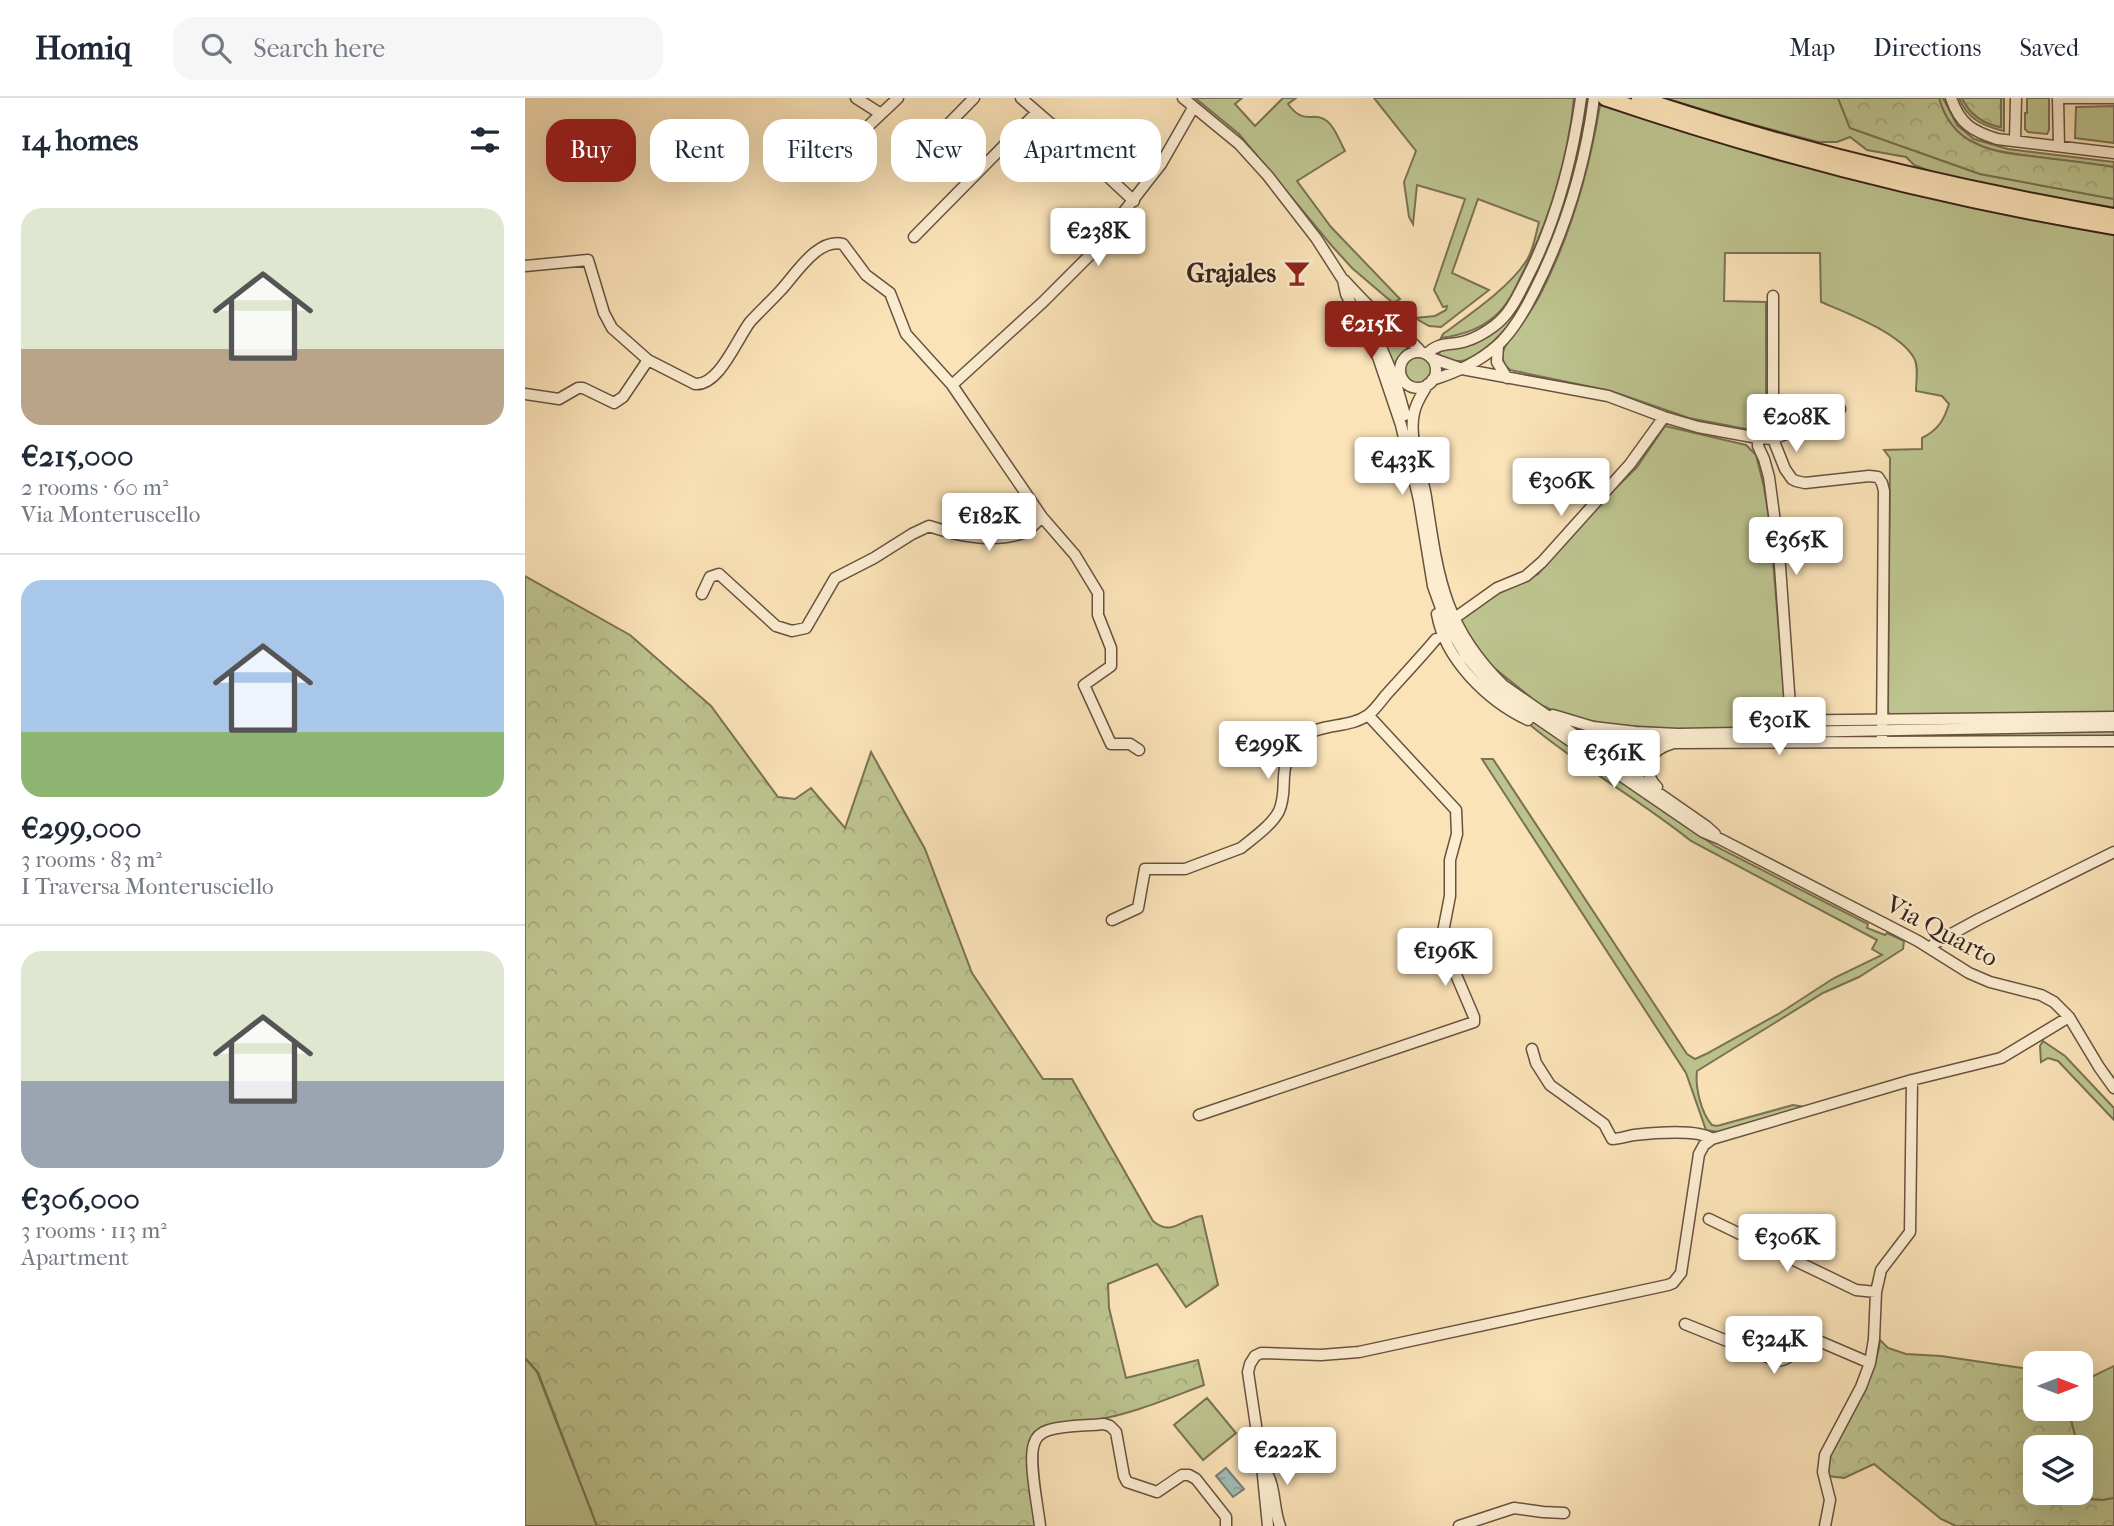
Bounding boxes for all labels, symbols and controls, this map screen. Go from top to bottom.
search box [173,17,663,80]
text: Homiq [35,29,131,68]
icon: search [197,29,235,67]
text: Search here [253,33,385,64]
text: Map [1789,34,1835,62]
text: Directions [1873,34,1981,62]
text: Saved [2019,34,2079,62]
chip: Buy [546,119,636,182]
chip: Rent [650,119,749,182]
chip: Filters [763,119,877,182]
chip: New [891,119,986,182]
chip: Apartment [1000,119,1161,182]
icon: filters [466,121,504,159]
text: 14 homes [21,123,138,158]
pin: €238K [1049,208,1147,268]
text: €238K [1066,217,1130,244]
icon: home [200,253,326,379]
place label: Grajales [1186,258,1276,289]
bar icon: Grajales [1282,258,1312,288]
pin: €215K [1322,302,1420,361]
text: €215K [1341,310,1401,337]
pin: €208K [1747,394,1845,454]
text: €208K [1763,403,1829,430]
pin: €433K [1353,438,1451,497]
text: €215,000 [21,439,134,474]
text: €433K [1371,446,1433,473]
pin: €306K [1512,458,1610,518]
text: €306K [1529,467,1593,494]
text: 2 rooms · 60 m² [21,474,168,501]
pin: €182K [940,494,1038,553]
text: Via Monteruscello [21,501,200,528]
text: €182K [958,502,1020,529]
pin: €365K [1747,518,1845,577]
text: €365K [1765,526,1827,553]
icon: home [200,625,326,751]
pin: €301K [1730,698,1828,757]
text: €301K [1749,706,1809,733]
pin: €299K [1219,722,1317,781]
text: €299K [1235,730,1301,757]
pin: €361K [1565,730,1663,790]
text: €361K [1584,739,1644,766]
text: €299,000 [21,811,142,846]
text: 3 rooms · 83 m² [21,846,162,873]
text: I Traversa Monterusciello [21,873,274,900]
street label: Via Quarto [1880,888,2003,973]
pin: €196K [1396,928,1494,988]
text: €196K [1413,937,1477,964]
icon: home [200,996,326,1122]
text: €306,000 [21,1182,140,1217]
pin: €306K [1738,1214,1836,1274]
text: 3 rooms · 113 m² [21,1217,167,1244]
text: €306K [1755,1223,1819,1250]
text: Apartment [21,1244,129,1271]
pin: €324K [1725,1316,1823,1376]
text: €324K [1741,1325,1807,1352]
north arrow [2023,1351,2093,1421]
map controls [2023,1351,2093,1505]
pin: €222K [1238,1428,1336,1487]
button: layers [2023,1435,2093,1505]
text: €222K [1254,1436,1320,1463]

